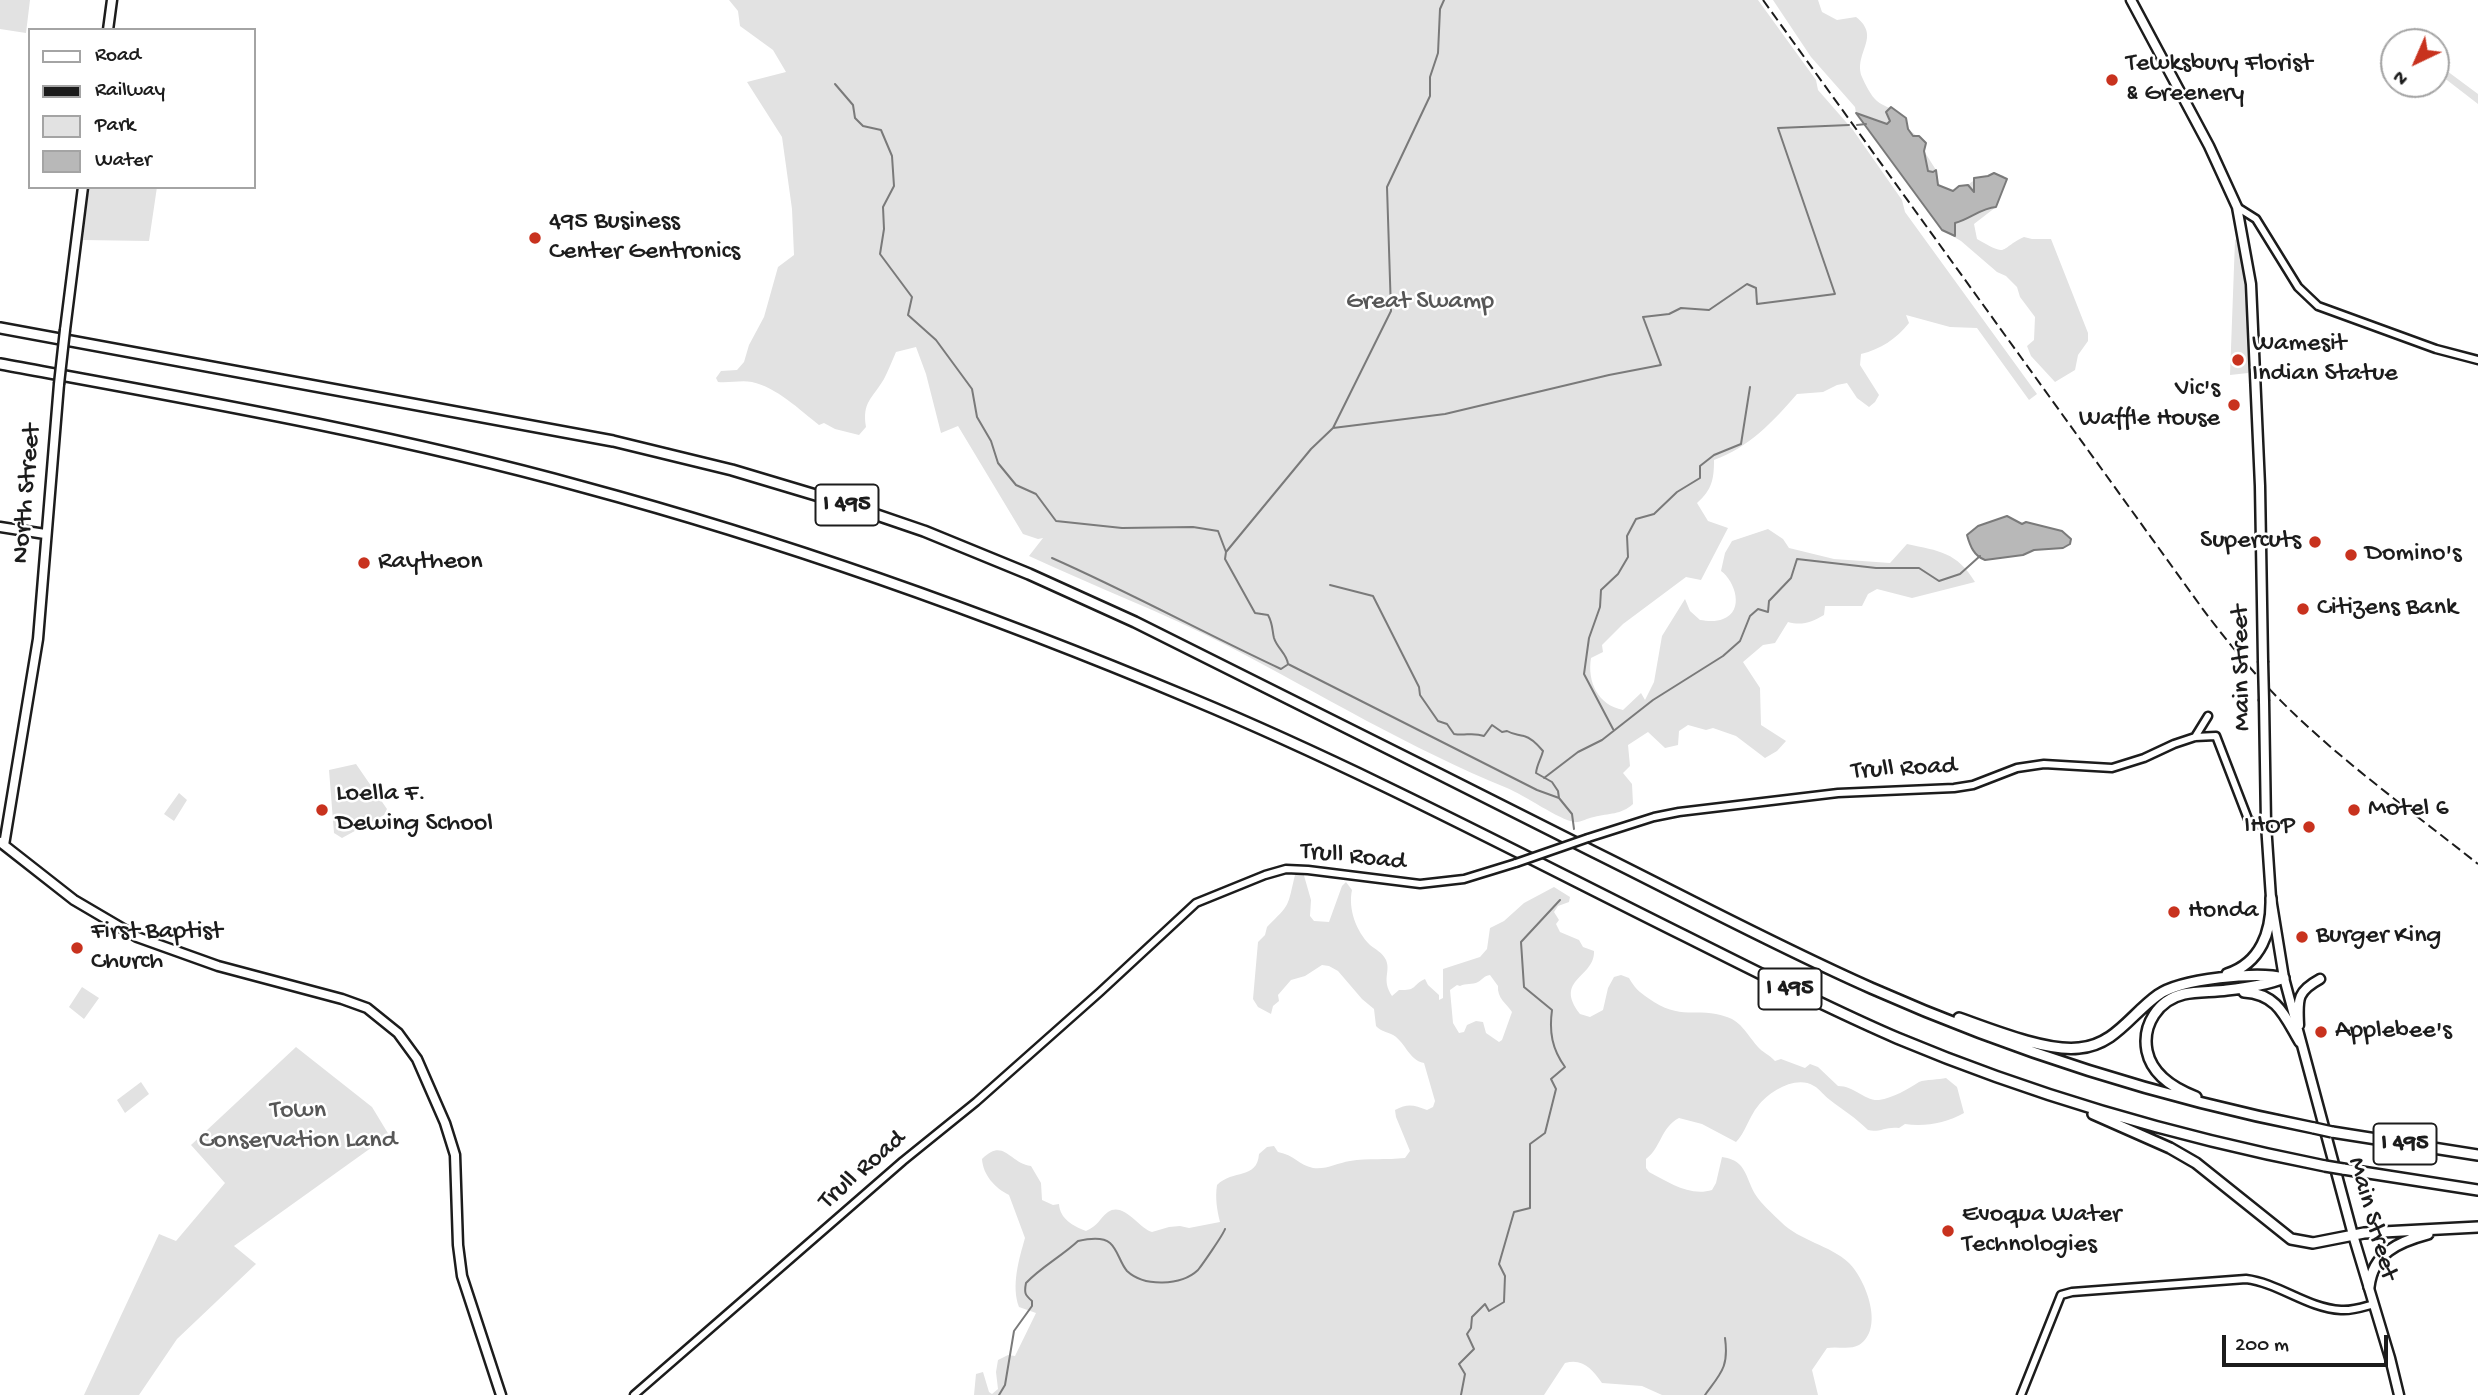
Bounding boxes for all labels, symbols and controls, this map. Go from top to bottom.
legend [28,28,256,189]
north arrow [2380,28,2450,98]
text: Road [95,44,141,69]
place label: Tewksbury Florist & Greenery [2126,49,2312,110]
text: N [2389,64,2414,90]
marker: Tewksbury Florist & Greenery [2104,72,2120,88]
text: Railway [95,79,165,104]
text: Park [95,114,135,139]
text: Water [95,149,151,174]
place label: 495 Business Center Gentronics [549,207,740,268]
marker: 495 Business Center Gentronics [527,230,543,246]
park label: Great Swamp [1346,287,1494,319]
place label: Wamesit Indian Statue [2252,329,2398,390]
marker: Wamesit Indian Statue [2230,352,2246,368]
place label: Vic's Waffle House [2079,374,2220,436]
marker: Vic's Waffle House [2226,397,2242,413]
street label: North Street [6,423,50,565]
road number: I 495 [816,484,878,526]
place label: Supercuts [2200,526,2301,558]
marker: Supercuts [2307,534,2323,550]
place label: Domino's [2365,539,2462,571]
place label: Raytheon [378,547,483,579]
marker: Domino's [2343,547,2359,563]
marker: Raytheon [356,555,372,571]
place label: Citizens Bank [2317,593,2458,625]
marker: Citizens Bank [2295,601,2311,617]
street label: Main Street [2226,605,2260,731]
street label: Trull Road [1850,752,1958,788]
place label: Loella F. Dewing School [336,779,493,840]
place label: Motel 6 [2368,794,2449,826]
marker: Loella F. Dewing School [314,802,330,818]
marker: Motel 6 [2346,802,2362,818]
place label: IHOP [2244,811,2295,843]
marker: IHOP [2301,819,2317,835]
street label: Trull Road [1299,837,1407,879]
place label: Honda [2188,896,2258,928]
marker: Honda [2166,904,2182,920]
place label: First Baptist Church [91,917,222,978]
place label: Burger King [2316,921,2441,953]
marker: Burger King [2294,929,2310,945]
marker: First Baptist Church [69,940,85,956]
road number: I 495 [1758,968,1822,1009]
place label: Applebee's [2335,1016,2452,1048]
marker: Applebee's [2313,1024,2329,1040]
park label: Town Conservation Land [199,1096,397,1158]
road number: I 495 [2374,1124,2436,1164]
street label: Trull Road [813,1125,913,1217]
street label: Main Street [2339,1154,2403,1284]
place label: Evoqua Water Technologies [1962,1200,2121,1262]
marker: Evoqua Water Technologies [1940,1223,1956,1239]
scale bar [2226,1322,2392,1366]
text: 200 m [2235,1334,2289,1359]

